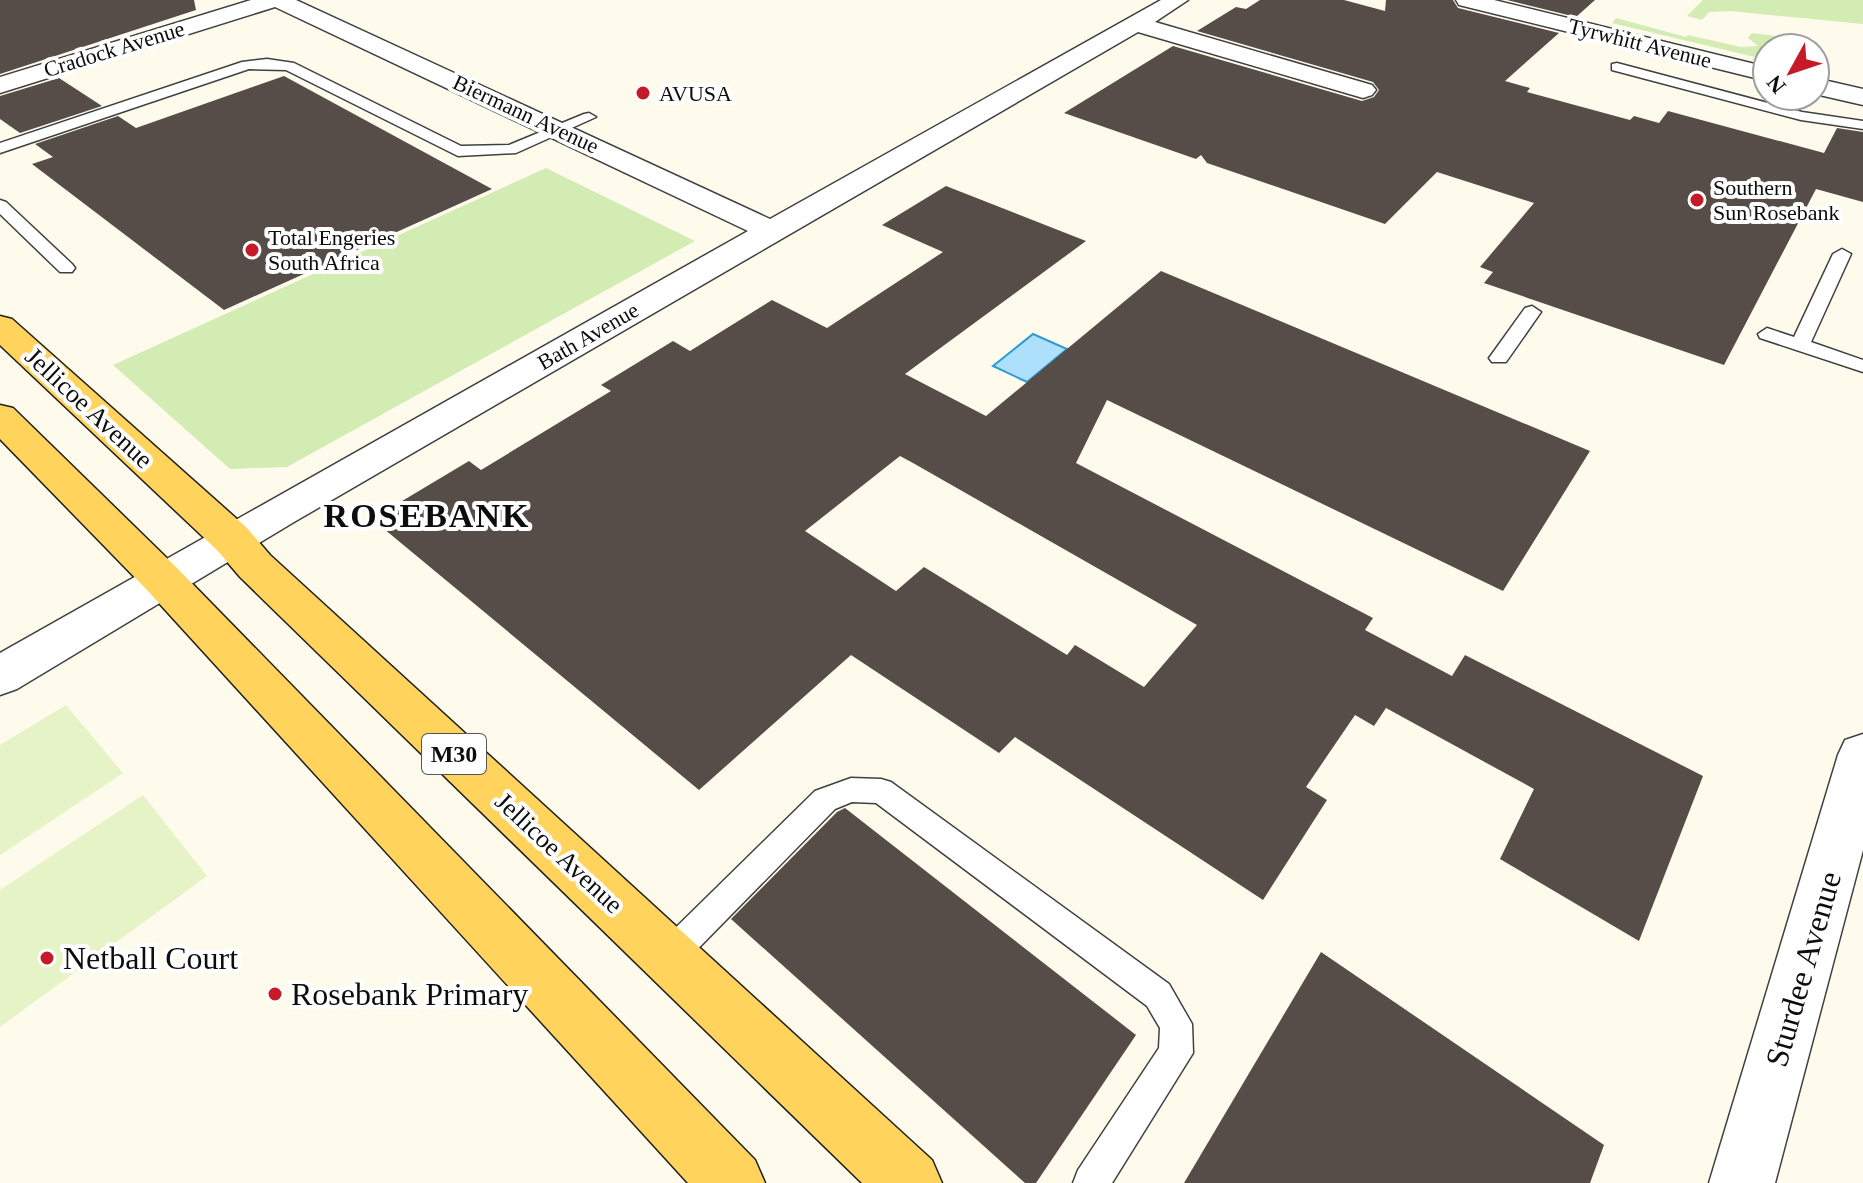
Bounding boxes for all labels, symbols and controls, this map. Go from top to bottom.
street label: Tyrwhitt Avenue [1566,13,1714,73]
street label: Cradock Avenue [41,16,187,82]
north arrow [1751,32,1831,112]
street label: Biermann Avenue [449,69,603,159]
text: N [1761,70,1791,99]
place label: AVUSA [659,81,732,106]
marker: AVUSA [634,84,652,102]
place label: Southern Sun Rosebank [1713,175,1840,225]
marker: Southern Sun Rosebank [1688,191,1706,209]
place label: Total Engeries South Africa [268,225,395,275]
marker: Total Engeries South Africa [243,241,261,259]
street label: Bath Avenue [533,297,643,375]
street label: Jellicoe Avenue [19,342,159,474]
district label: ROSEBANK [324,497,530,534]
road number: M30 [422,734,486,774]
street label: Jellicoe Avenue [489,787,629,919]
street label: Sturdee Avenue [1758,867,1848,1071]
place label: Netball Court [63,940,238,976]
marker: Netball Court [38,949,56,967]
place label: Rosebank Primary [291,976,528,1012]
marker: Rosebank Primary [266,985,284,1003]

